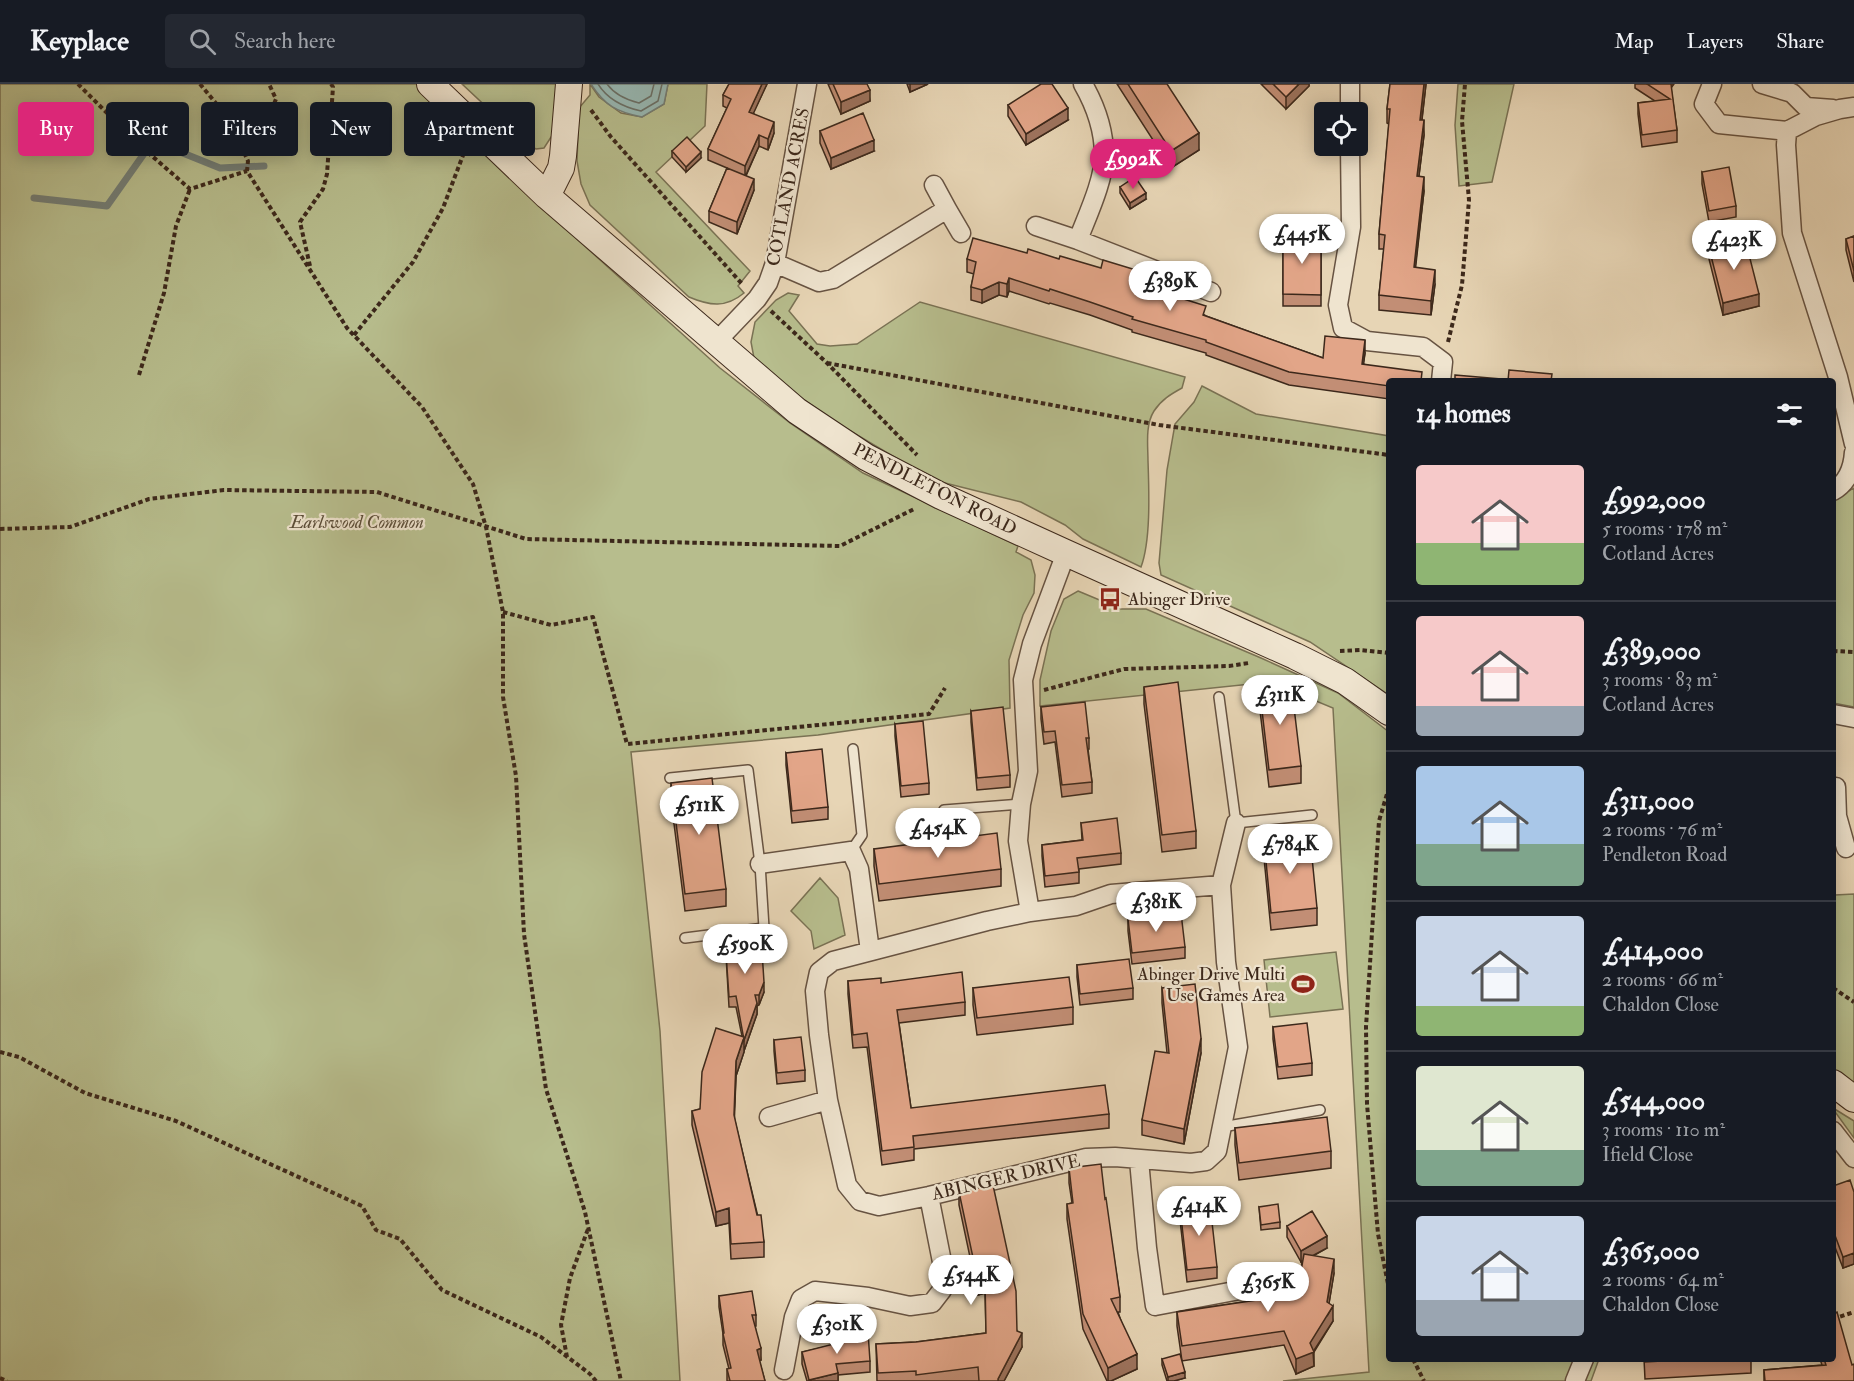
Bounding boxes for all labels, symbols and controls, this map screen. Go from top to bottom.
search box [165,14,585,68]
text: Keyplace [30,24,129,59]
icon: search [186,25,219,58]
text: Search here [234,27,336,55]
text: Map [1614,28,1654,55]
text: Layers [1687,28,1743,55]
text: Share [1776,28,1824,55]
chip: Buy [18,102,94,156]
chip: Rent [106,102,189,156]
chip: Filters [201,102,298,156]
chip: New [310,102,392,156]
chip: Apartment [404,102,535,156]
map controls [1314,102,1368,156]
button: locate [1314,102,1368,156]
street label: COTLAND ACRES [762,106,815,268]
pin: £992K [1091,139,1175,190]
text: £992K [1104,146,1162,171]
pin: £445K [1260,214,1344,265]
pin: £423K [1692,220,1776,271]
text: £445K [1273,221,1331,246]
text: £423K [1706,227,1762,252]
pin: £389K [1128,261,1212,312]
text: £389K [1143,268,1197,293]
text: 14 homes [1416,398,1511,430]
icon: filters [1773,398,1806,431]
street label: PENDLETON ROAD [849,438,1021,541]
text: £992,000 [1602,484,1705,516]
icon: home [1464,489,1536,561]
park label: Earlswood Common [289,511,424,534]
text: 5 rooms · 178 m² [1602,516,1727,541]
text: Cotland Acres [1602,541,1714,566]
bus stop icon: Abinger Drive [1097,586,1123,612]
place label: Abinger Drive [1127,588,1231,611]
text: £389,000 [1602,635,1701,667]
icon: home [1464,640,1536,712]
text: 3 rooms · 83 m² [1602,667,1718,692]
pin: £311K [1238,675,1322,726]
text: £311K [1255,682,1305,707]
text: Cotland Acres [1602,692,1714,717]
pin: £511K [657,785,741,836]
text: £311,000 [1602,785,1694,817]
icon: home [1464,790,1536,862]
text: £511K [674,792,724,817]
pin: £454K [896,808,980,859]
text: £454K [909,815,967,840]
text: 2 rooms · 76 m² [1602,817,1722,842]
pin: £784K [1248,824,1332,875]
text: £784K [1262,831,1318,856]
text: Pendleton Road [1602,842,1727,867]
pin: £381K [1114,882,1198,933]
text: £381K [1130,889,1182,914]
pin: £590K [703,924,787,975]
text: £590K [717,931,773,956]
text: £414,000 [1602,935,1704,967]
icon: home [1464,940,1536,1012]
place label: Abinger Drive Multi Use Games Area [1136,963,1286,1007]
text: 2 rooms · 66 m² [1602,967,1723,992]
sports icon: Abinger Drive Multi Use Games Area [1290,971,1316,997]
text: Chaldon Close [1602,992,1719,1017]
text: £544,000 [1602,1085,1705,1117]
icon: home [1464,1090,1536,1162]
text: 3 rooms · 110 m² [1602,1117,1725,1142]
text: Ifield Close [1602,1142,1693,1167]
street label: ABINGER DRIVE [929,1149,1082,1206]
pin: £414K [1157,1186,1241,1237]
text: £414K [1171,1193,1227,1218]
text: £365,000 [1602,1235,1700,1267]
icon: home [1464,1240,1536,1312]
pin: £544K [929,1255,1013,1306]
text: £544K [942,1262,1000,1287]
pin: £365K [1226,1262,1310,1313]
text: 2 rooms · 64 m² [1602,1267,1724,1292]
text: £365K [1241,1269,1295,1294]
text: Chaldon Close [1602,1292,1719,1317]
pin: £301K [795,1304,879,1355]
text: £301K [811,1311,863,1336]

